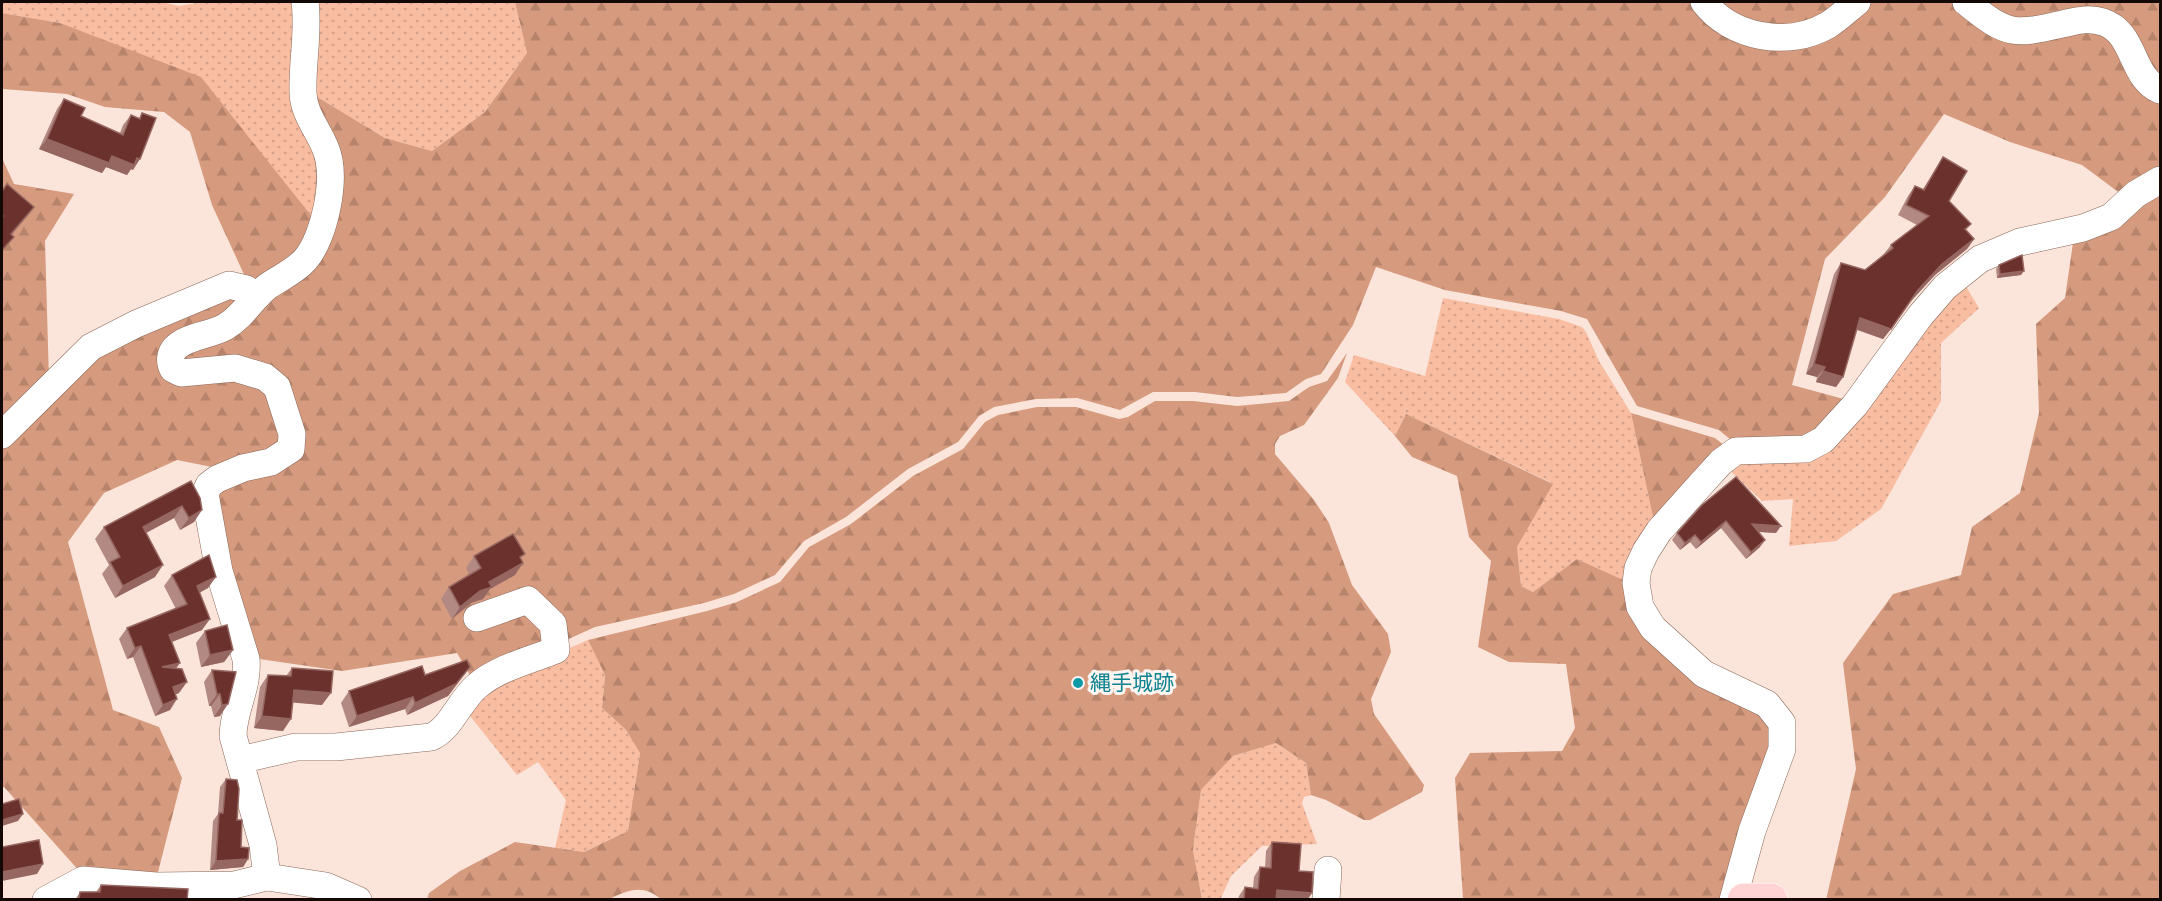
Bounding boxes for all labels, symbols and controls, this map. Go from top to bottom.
place label: 縄手城跡 [1090,670,1174,695]
marker: 縄手城跡 [1071,676,1085,690]

